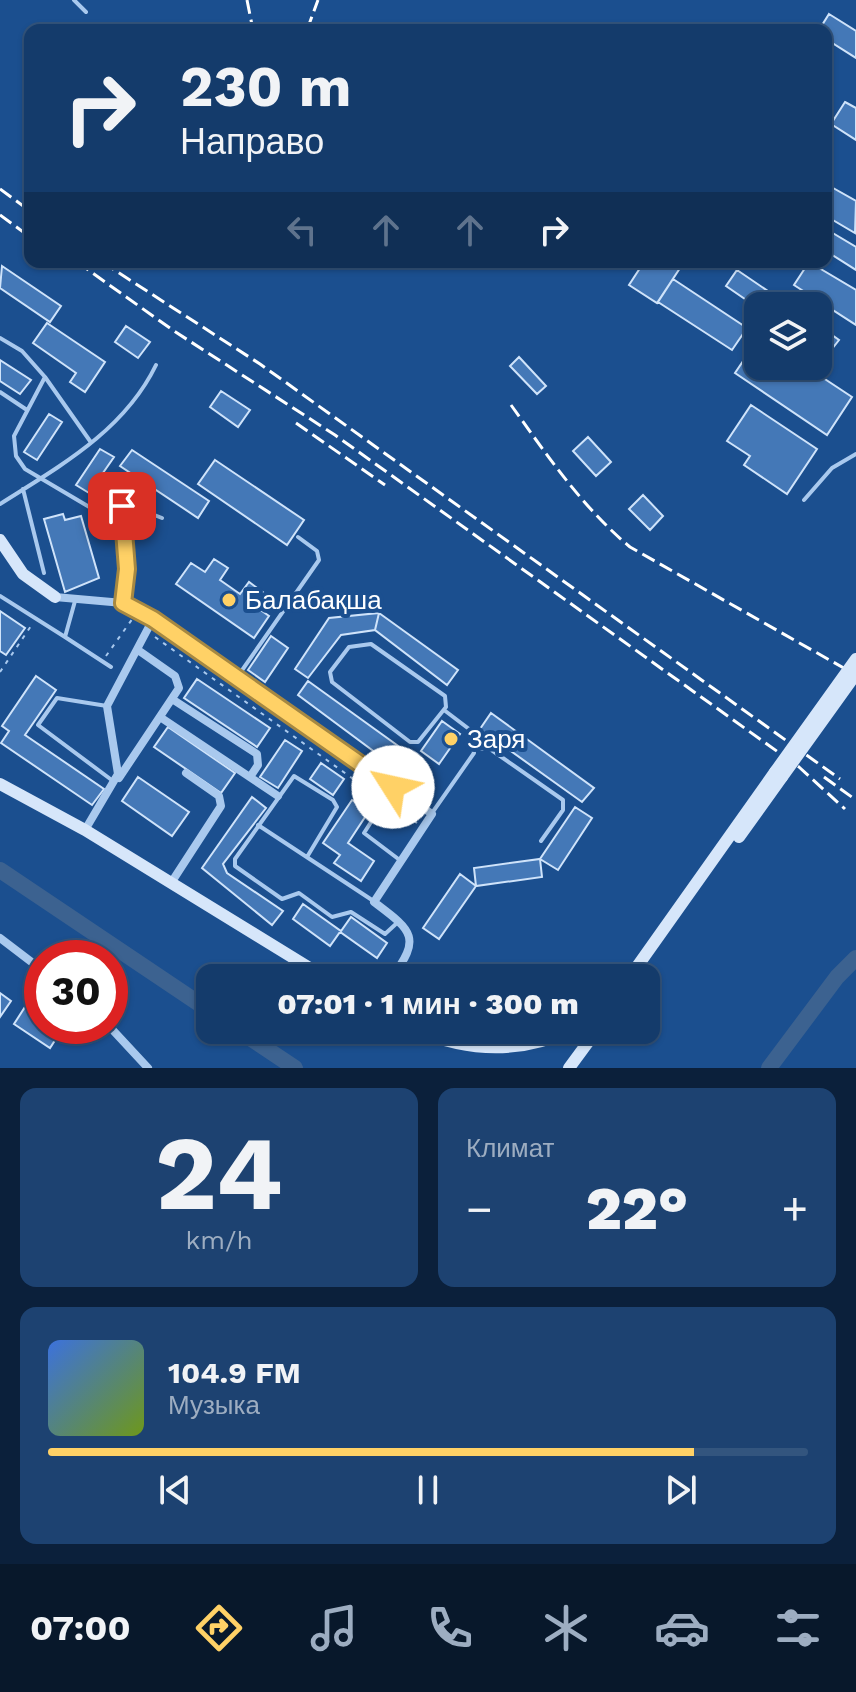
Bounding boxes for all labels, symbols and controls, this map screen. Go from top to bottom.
text: 230 m [180,54,351,120]
icon: right [48,56,152,160]
text: Направо [180,121,324,163]
icon: left [280,208,324,252]
icon: ahead [364,208,408,252]
icon: ahead [448,208,492,252]
icon: right [532,208,576,252]
map controls [744,292,832,380]
button: layers [744,292,832,380]
pin [88,472,156,540]
icon: arrive [100,484,144,528]
place label: Балабақша [245,585,382,615]
marker: Балабақша [220,591,238,609]
place label: Заря [467,724,525,754]
marker: Заря [442,730,460,748]
position arrow [351,745,435,829]
speed limit sign: 30 [24,940,128,1044]
text: 07:01 · 1 мин · 300 m [277,986,579,1021]
text: 24 [155,1112,283,1234]
text: Климат [466,1133,555,1163]
text: 22° [586,1173,688,1244]
text: − [466,1183,493,1235]
text: + [781,1183,808,1235]
text: km/h [186,1225,252,1255]
text: 104.9 FM [168,1355,301,1390]
text: Музыка [168,1390,260,1420]
icon: previous [153,1468,197,1512]
icon: pause [406,1468,450,1512]
icon: next [659,1468,703,1512]
icon: directions [191,1600,247,1656]
icon: music [306,1600,362,1656]
icon: phone [422,1600,478,1656]
icon: climate [538,1600,594,1656]
icon: car [654,1600,710,1656]
icon: filters [770,1600,826,1656]
text: 07:00 [30,1607,131,1649]

